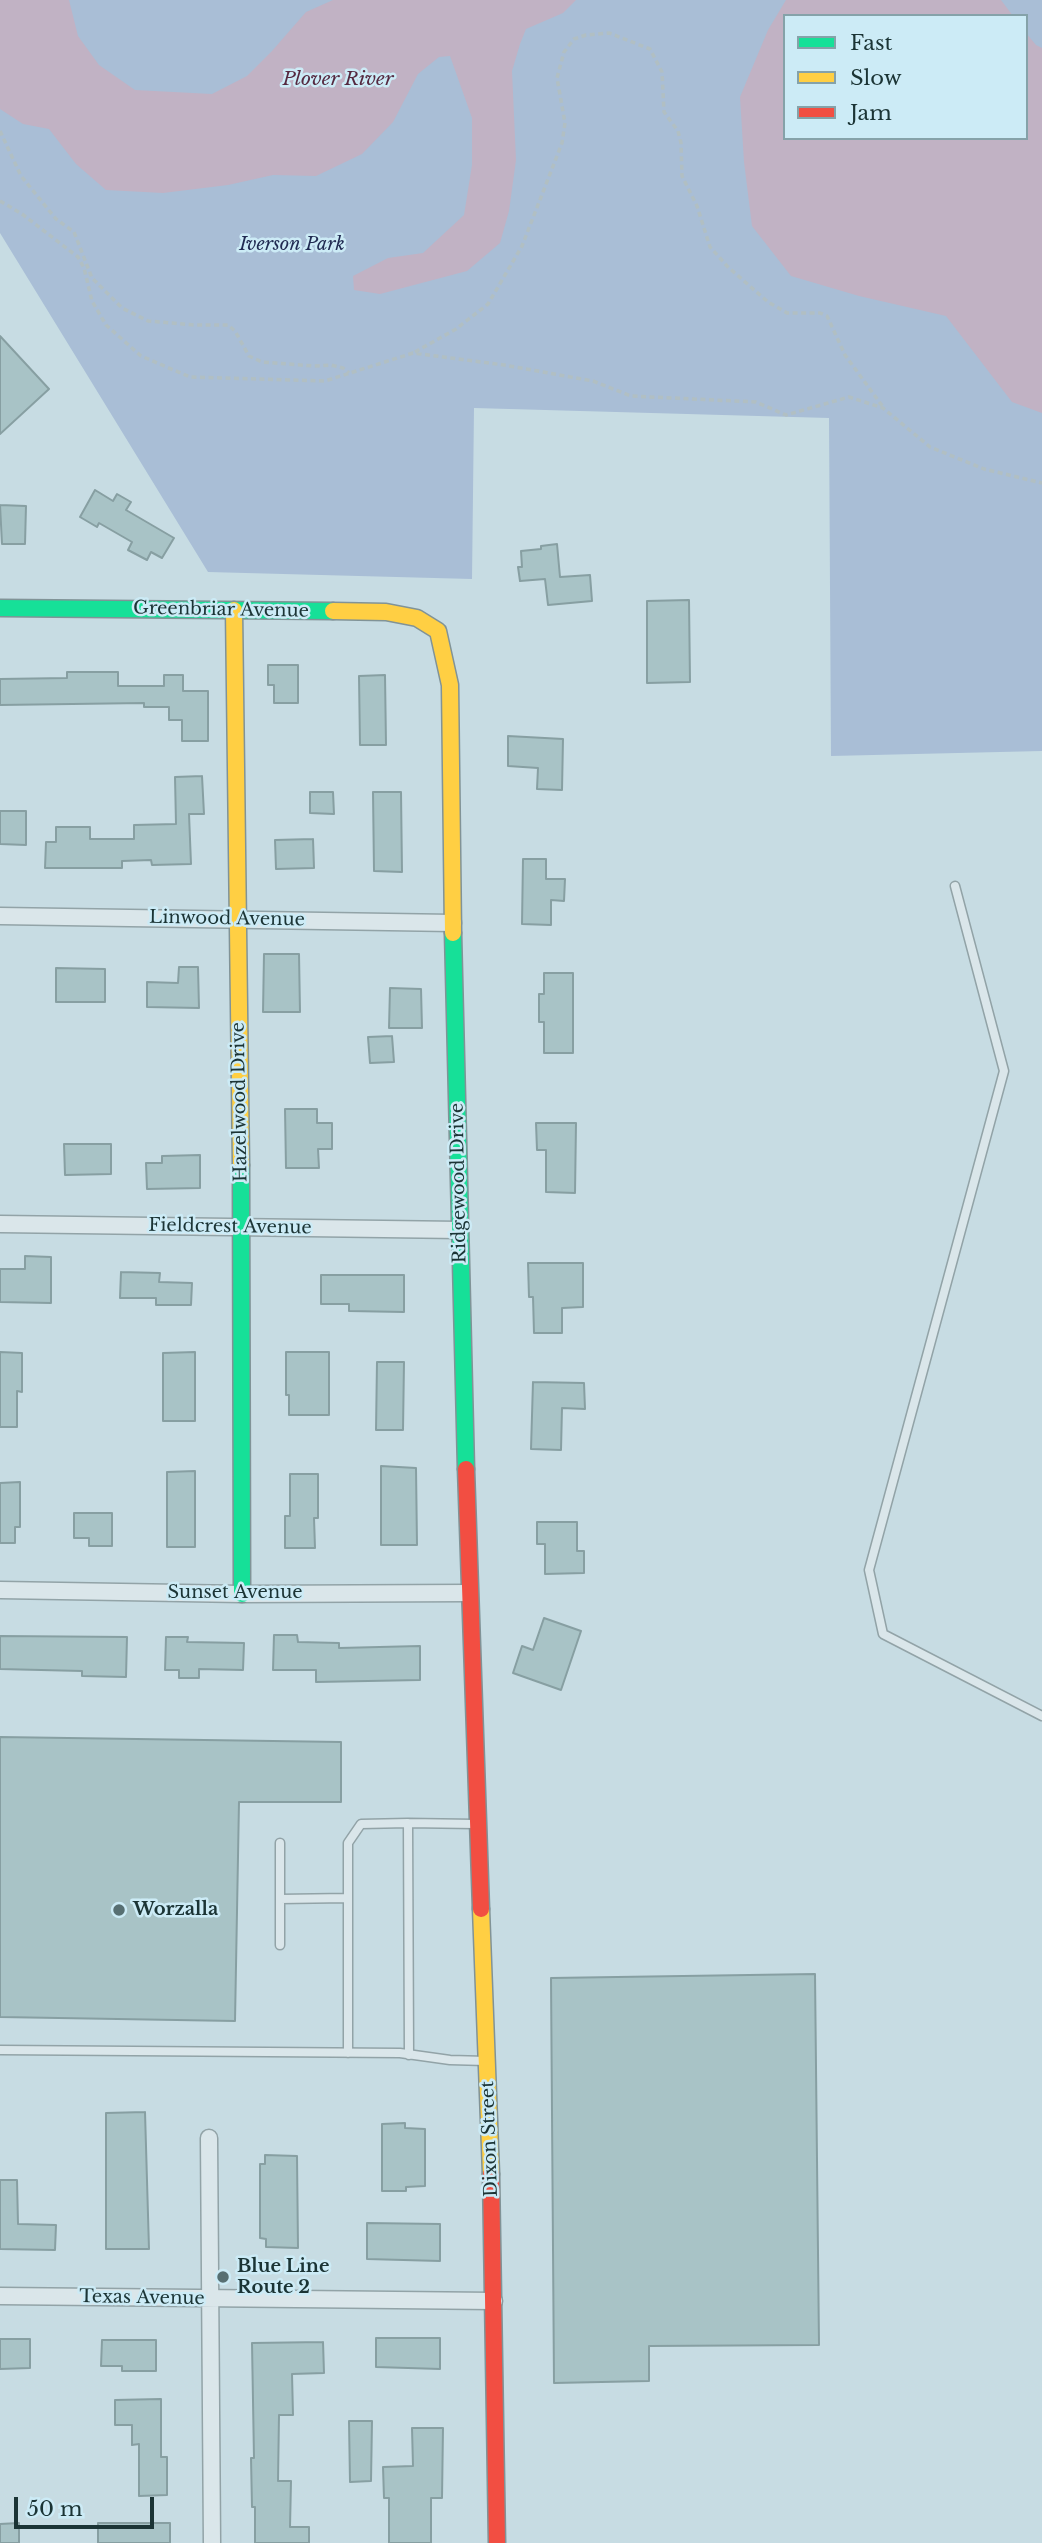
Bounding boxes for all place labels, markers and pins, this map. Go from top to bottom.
place label: Worzalla [133,1899,218,1921]
marker: Worzalla [111,1902,127,1918]
place label: Blue Line Route 2 [237,2256,329,2298]
marker: Blue Line Route 2 [215,2269,231,2285]

